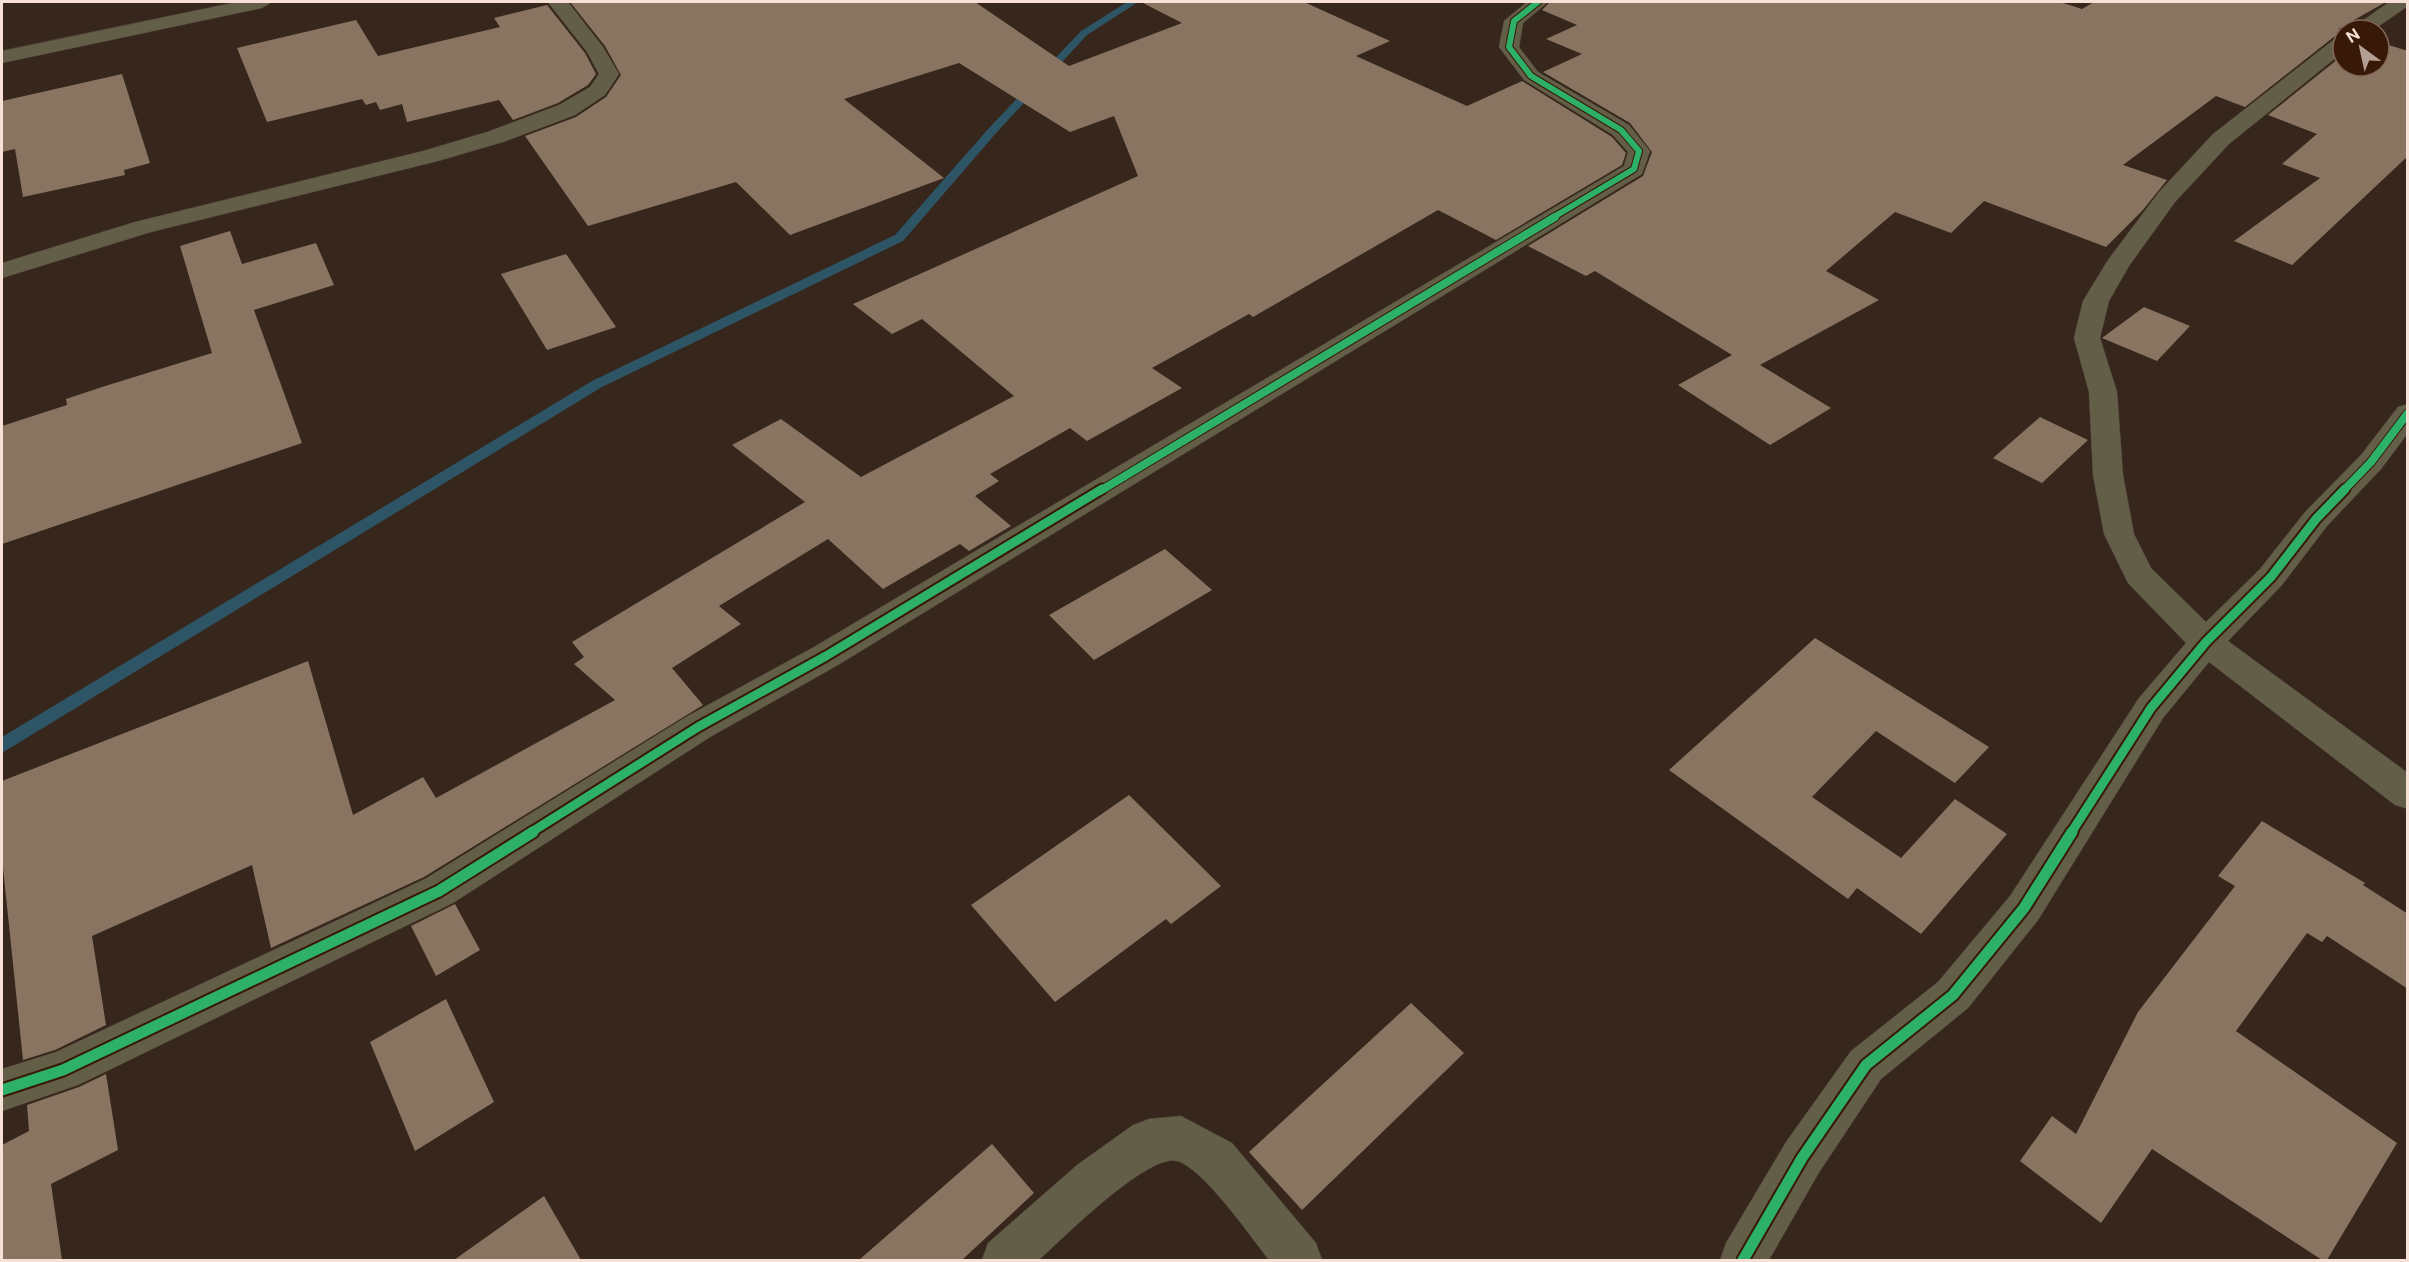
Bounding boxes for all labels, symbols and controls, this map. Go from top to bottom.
north arrow [2331,18,2391,78]
text: N [2343,24,2364,47]

